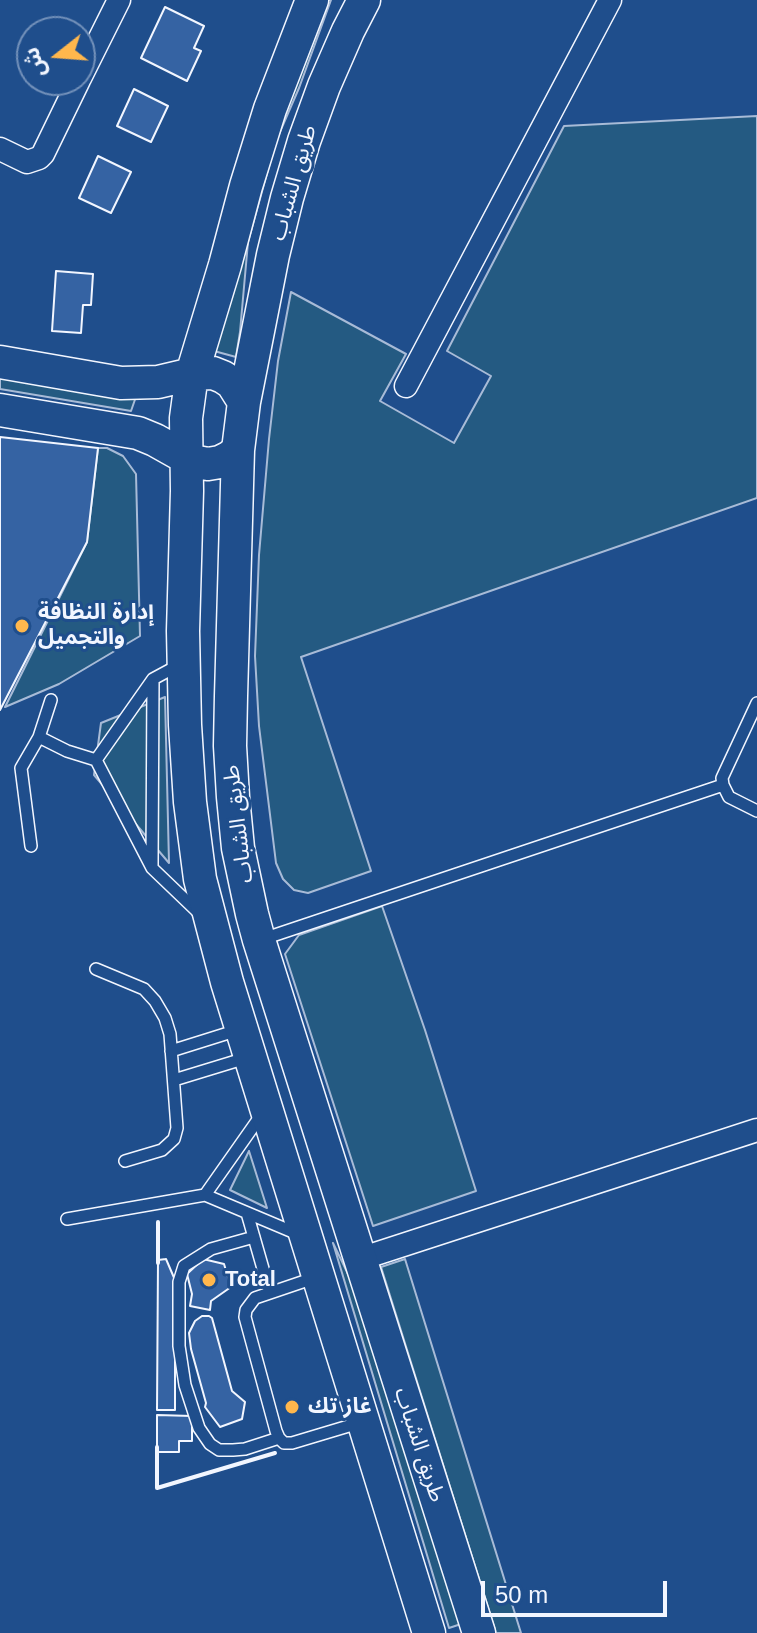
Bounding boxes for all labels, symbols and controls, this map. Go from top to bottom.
north arrow [16,16,96,96]
text: ش [18,45,51,81]
street label: طريق الشباب [265,122,323,244]
place label: إدارة النظافة والتجميل [38,600,154,652]
marker: إدارة النظافة والتجميل [13,617,31,635]
street label: طريق الشباب [219,763,259,885]
place label: Total [225,1267,276,1293]
marker: Total [200,1271,218,1289]
street label: طريق الشباب [388,1384,450,1506]
place label: غاز تك [308,1394,372,1420]
marker: غاز تك [283,1398,301,1416]
scale bar [485,1565,671,1615]
text: 50 m [495,1581,548,1608]

